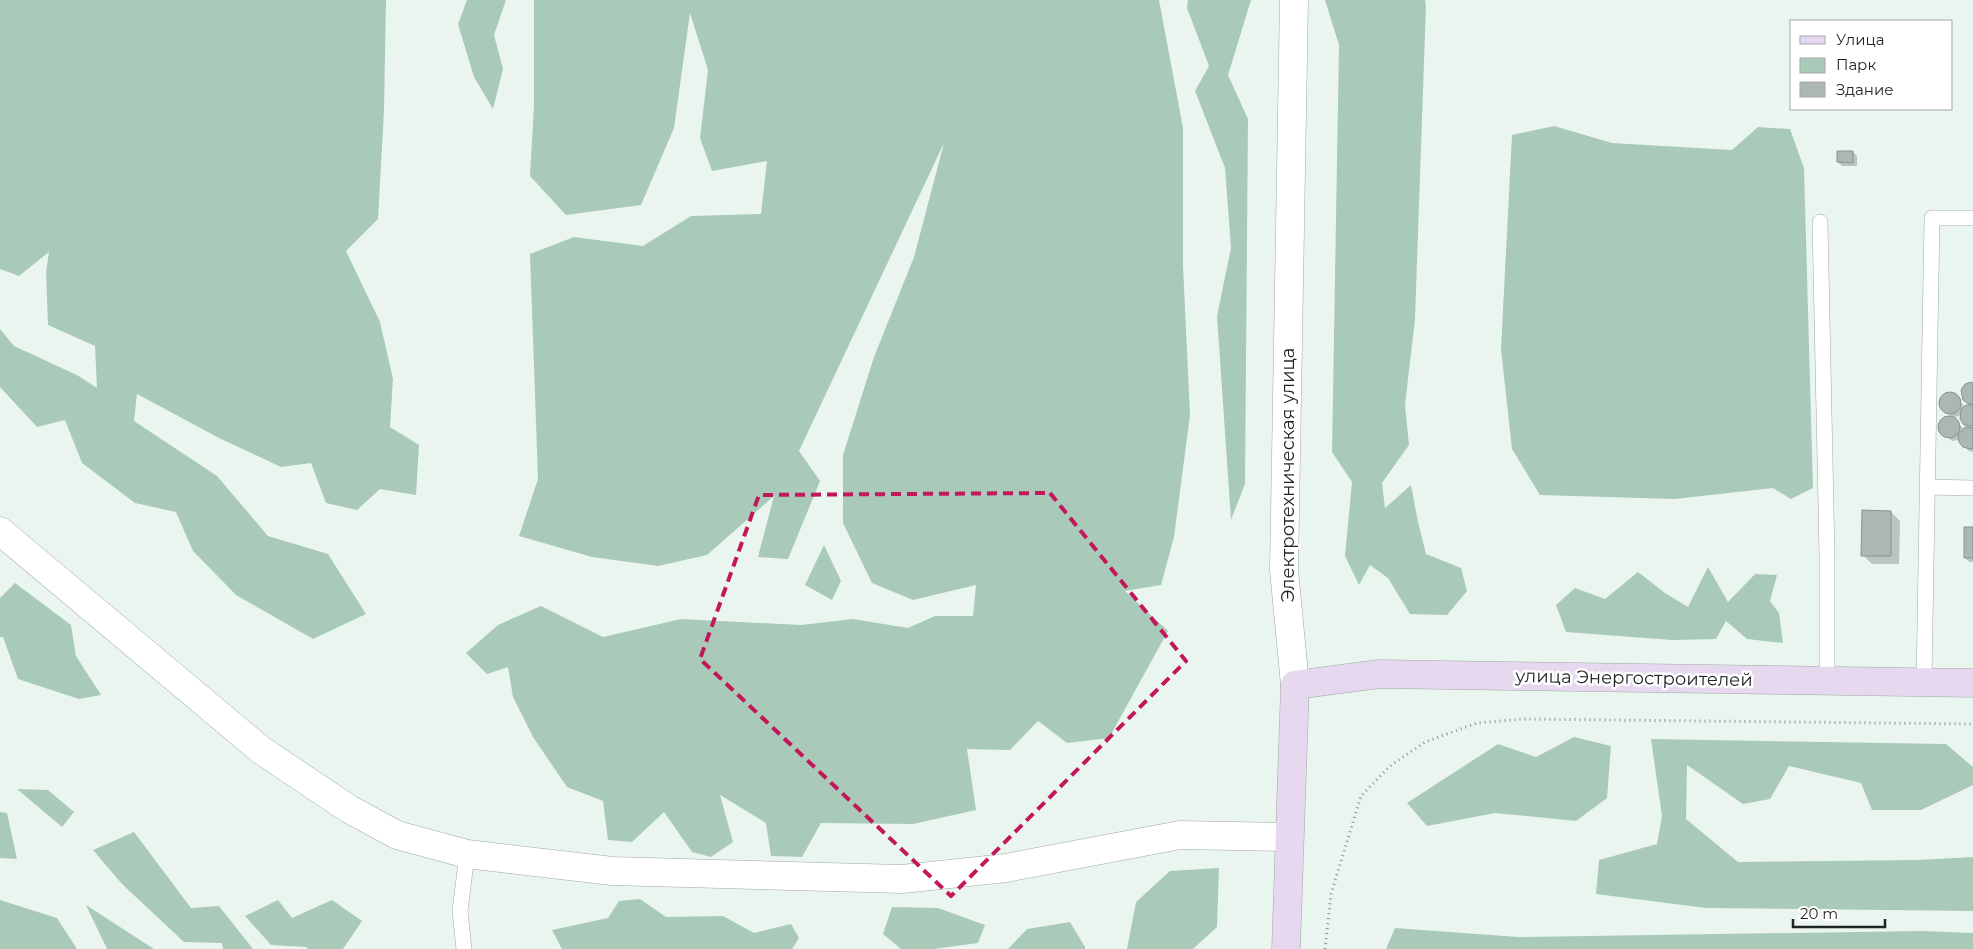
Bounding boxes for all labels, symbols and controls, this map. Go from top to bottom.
legend [1790,20,1953,110]
text: Улица [1836,30,1884,49]
text: Парк [1836,55,1876,74]
text: Здание [1836,80,1894,99]
street label: Электротехническая улица [1277,348,1299,602]
street label: улица Энергостроителей [1514,665,1753,691]
scale bar [1793,896,1886,928]
text: 20 m [1800,904,1838,923]

